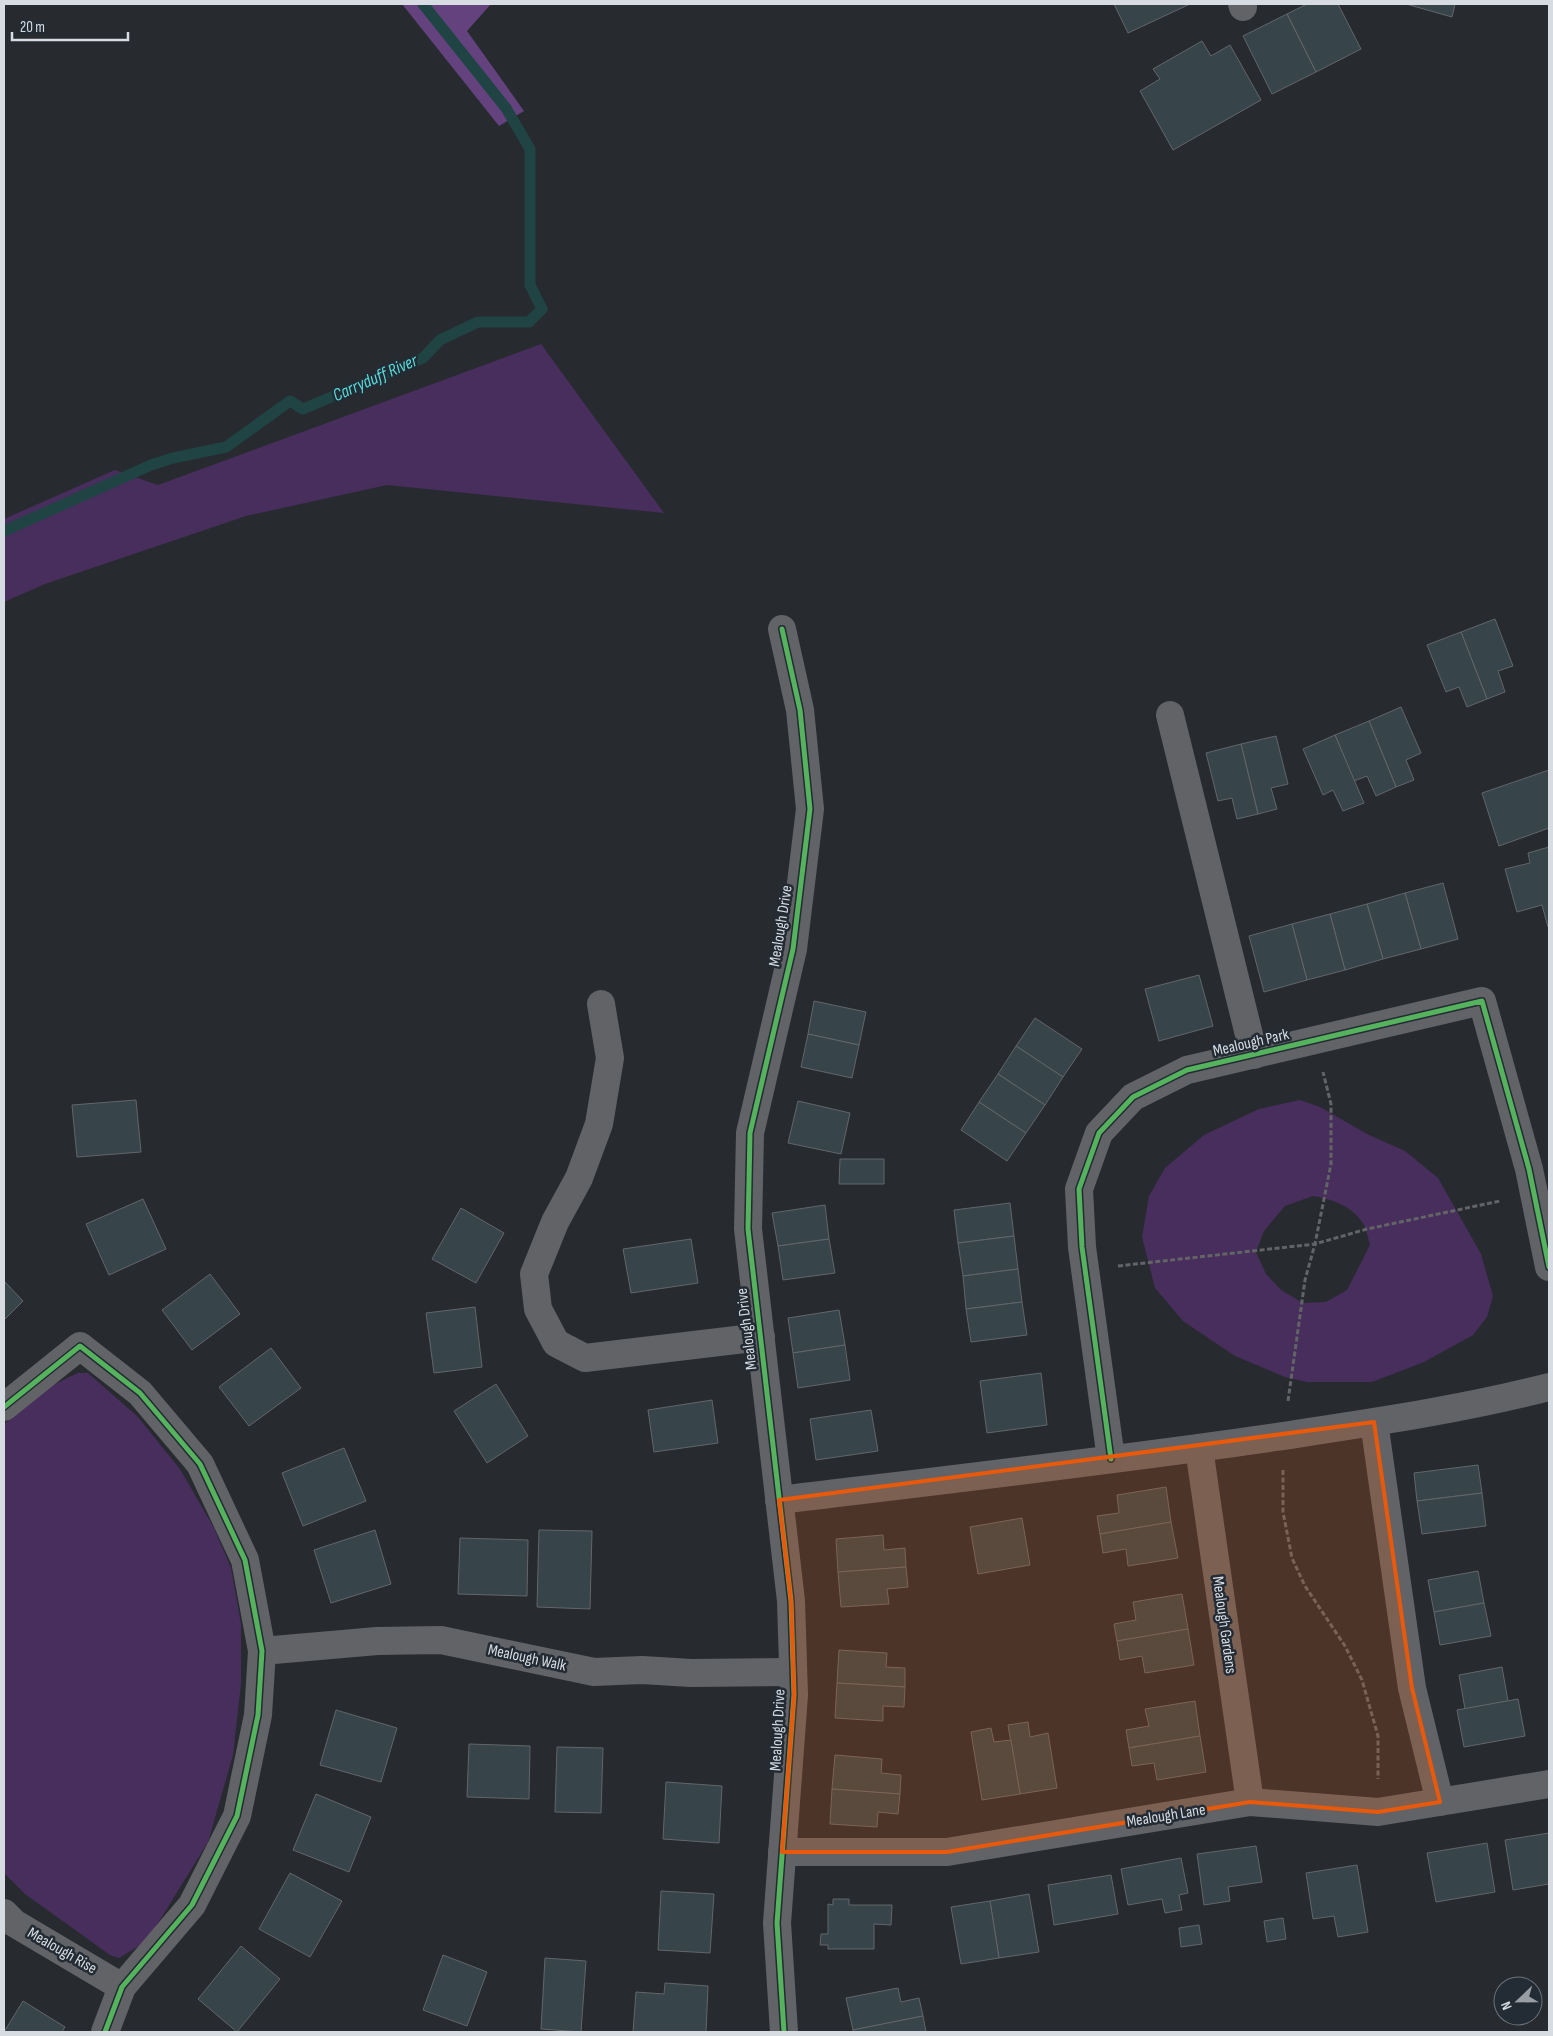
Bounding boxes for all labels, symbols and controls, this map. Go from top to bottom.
scale bar [12,10,129,42]
text: 20 m [20,18,45,37]
water label: Carryduff River [329,350,421,406]
street label: Mealough Drive [765,884,797,968]
street label: Mealough Park [1211,1025,1291,1061]
street label: Mealough Drive [733,1287,761,1371]
street label: Mealough Gardens [1208,1575,1240,1675]
street label: Mealough Walk [486,1640,568,1676]
street label: Mealough Drive [766,1688,790,1772]
street label: Mealough Lane [1125,1800,1207,1832]
street label: Mealough Rise [24,1924,100,1978]
north arrow [1493,1976,1543,2026]
text: N [1497,1999,1516,2012]

